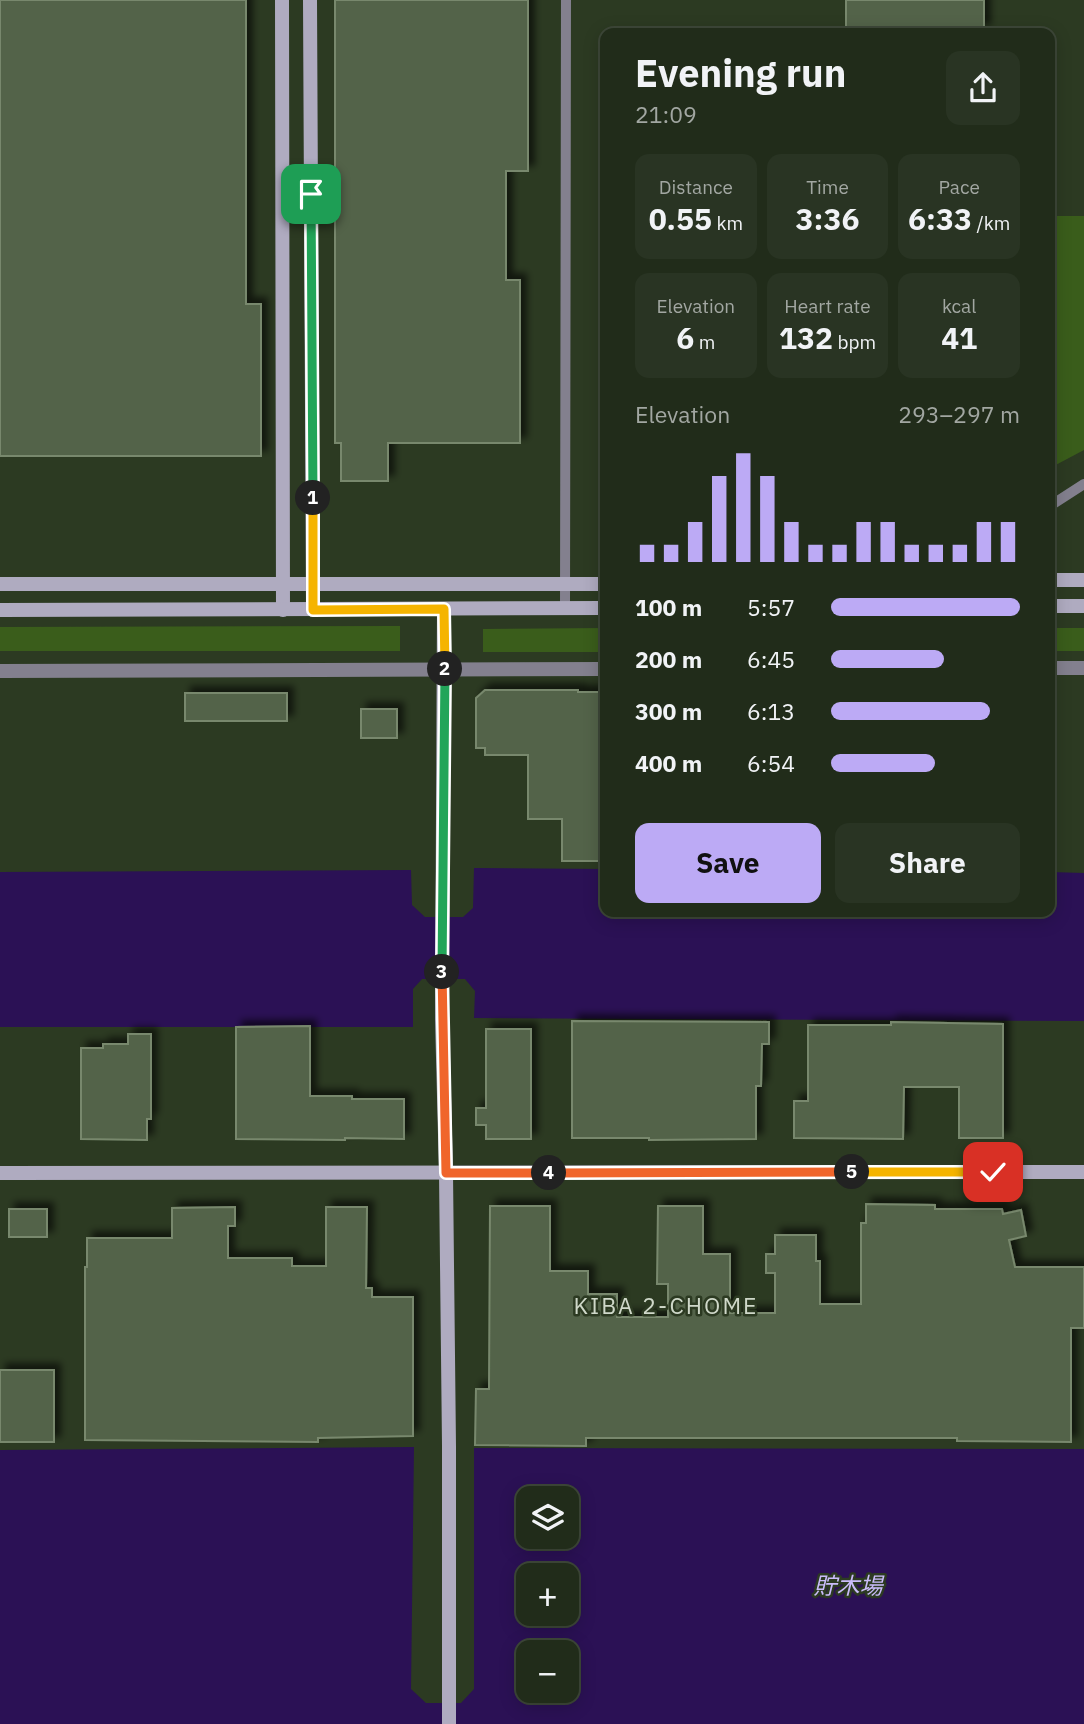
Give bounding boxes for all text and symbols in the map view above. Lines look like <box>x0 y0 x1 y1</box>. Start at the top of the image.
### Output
text: Evening run <box>635 48 846 97</box>
button: share <box>946 51 1020 125</box>
text: 21:09 <box>635 99 697 129</box>
pin <box>281 164 341 224</box>
icon: arrive <box>292 175 330 213</box>
text: Distance <box>659 175 733 199</box>
text: Time <box>806 175 849 199</box>
text: Pace <box>938 175 980 199</box>
text: 0.55 <box>649 199 712 238</box>
text: 3:36 <box>796 199 859 238</box>
text: 6:33 <box>908 199 972 238</box>
text: km <box>712 211 743 235</box>
text: /km <box>972 211 1010 235</box>
text: Elevation <box>656 294 735 318</box>
text: Heart rate <box>784 294 871 318</box>
text: kcal <box>942 294 976 318</box>
text: 6 <box>676 318 694 357</box>
text: 132 <box>779 318 833 357</box>
text: 41 <box>941 318 977 357</box>
text: m <box>694 330 715 354</box>
text: bpm <box>833 330 876 354</box>
text: Elevation <box>635 399 730 429</box>
text: 293–297 m <box>898 399 1020 429</box>
pin: 1 <box>296 480 330 516</box>
text: 1 <box>307 485 318 509</box>
text: 100 m <box>635 592 702 622</box>
text: 5:57 <box>747 592 795 622</box>
text: 200 m <box>635 644 702 674</box>
text: 6:45 <box>747 644 795 674</box>
pin: 2 <box>428 652 462 686</box>
text: 2 <box>439 656 450 680</box>
text: 300 m <box>635 696 702 726</box>
text: 6:13 <box>747 696 795 726</box>
text: 400 m <box>635 748 702 778</box>
text: 6:54 <box>747 748 795 778</box>
button: Save <box>635 823 821 903</box>
button: Share <box>835 823 1020 903</box>
pin: 3 <box>424 954 460 990</box>
text: 3 <box>436 959 447 983</box>
pin <box>963 1142 1023 1202</box>
icon: check <box>974 1153 1012 1191</box>
pin: 5 <box>834 1154 870 1190</box>
pin: 4 <box>532 1156 566 1190</box>
text: 5 <box>846 1159 857 1183</box>
text: 4 <box>543 1160 554 1184</box>
district label: KIBA 2-CHOME <box>574 1290 758 1320</box>
map controls <box>516 1486 579 1703</box>
button: layers <box>516 1486 579 1549</box>
button: + <box>516 1563 579 1626</box>
water label: 貯木場 <box>814 1570 886 1600</box>
button: − <box>516 1640 579 1703</box>

